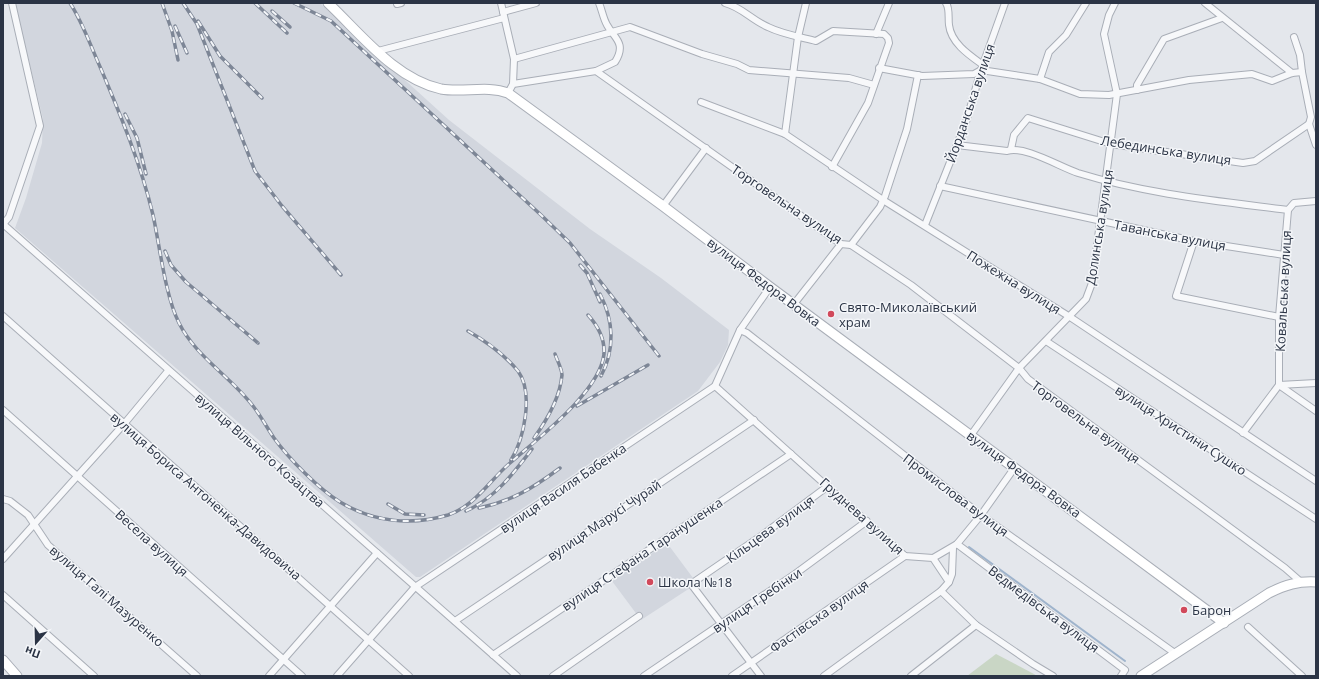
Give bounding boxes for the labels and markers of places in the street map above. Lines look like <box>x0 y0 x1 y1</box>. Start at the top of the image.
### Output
place label: Свято-Миколаївський храм <box>839 298 977 331</box>
marker: Свято-Миколаївський храм <box>826 309 836 319</box>
place label: Школа №18 <box>658 573 732 591</box>
marker: Школа №18 <box>645 577 655 587</box>
place label: Барон <box>1192 601 1231 619</box>
marker: Барон <box>1179 605 1189 615</box>

